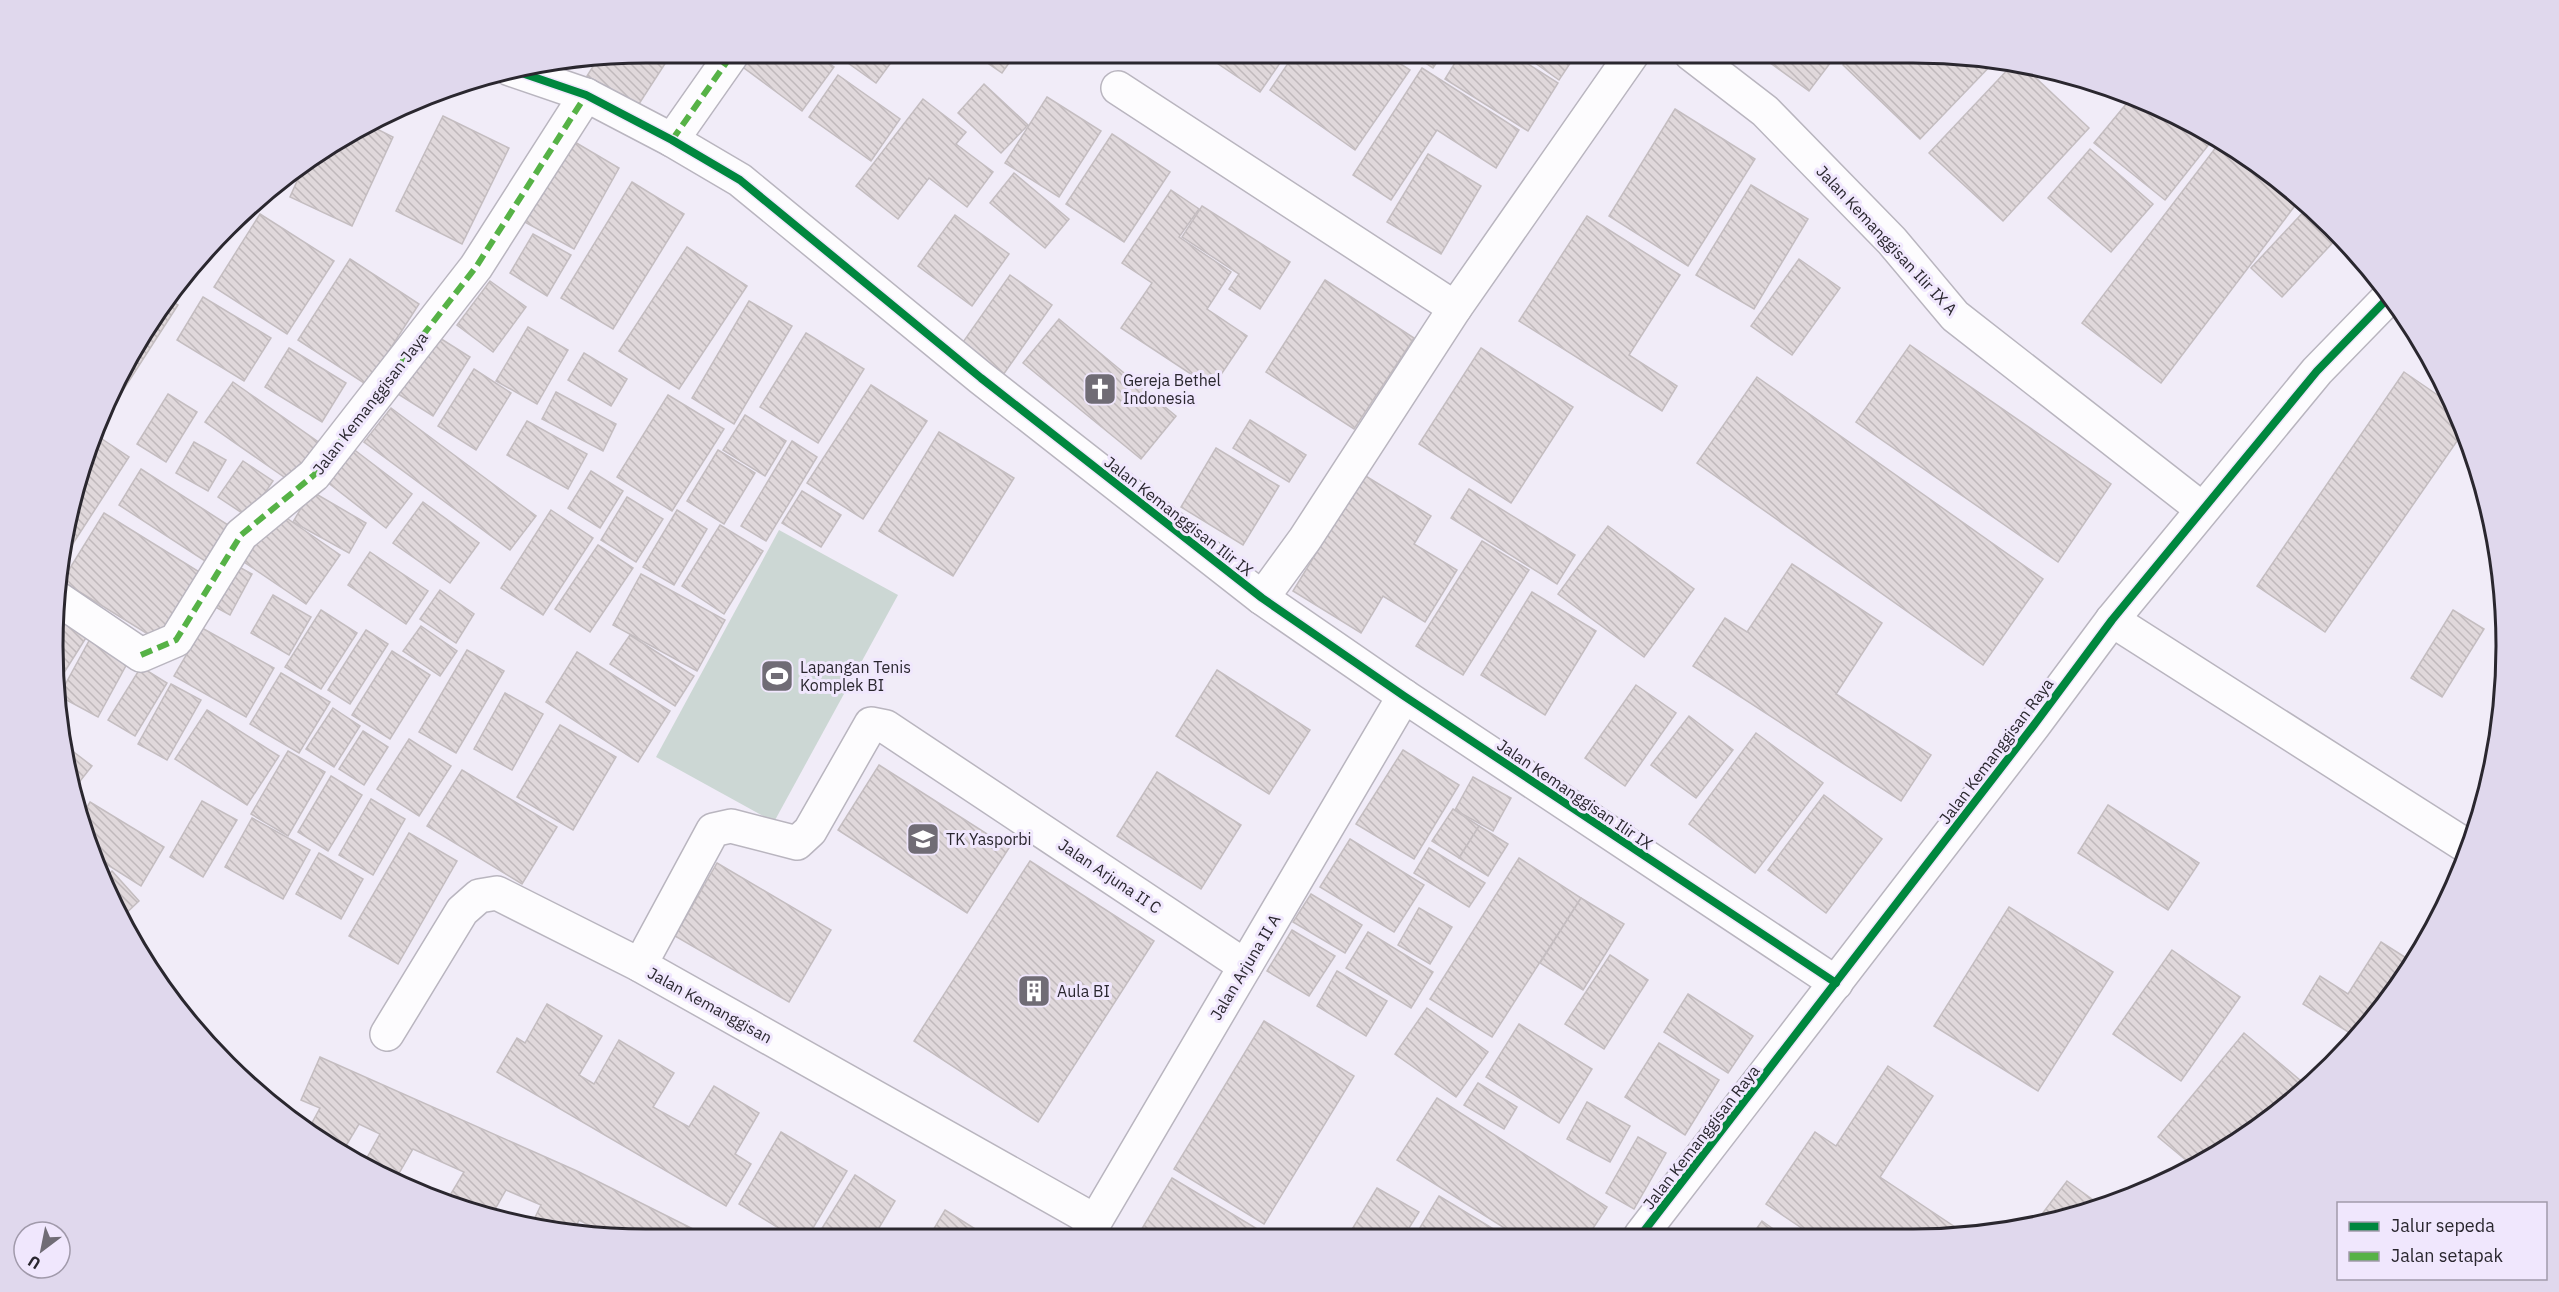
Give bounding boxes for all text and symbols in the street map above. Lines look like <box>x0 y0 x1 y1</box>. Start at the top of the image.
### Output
street label: Jalan Kemanggisan Ilir IX A <box>1812 161 1962 319</box>
street label: Jalan Kemanggisan Jaya <box>308 327 432 478</box>
place label: Gereja Bethel Indonesia <box>1123 370 1221 408</box>
church icon: Gereja Bethel Indonesia <box>1082 371 1118 407</box>
street label: Jalan Kemanggisan Ilir IX <box>1101 452 1258 580</box>
place label: Lapangan Tenis Komplek BI <box>800 657 911 695</box>
sports icon: Lapangan Tenis Komplek BI <box>759 658 795 694</box>
street label: Jalan Kemanggisan Raya <box>1935 674 2058 828</box>
street label: Jalan Kemanggisan Ilir IX <box>1493 734 1657 854</box>
school or university icon: TK Yasporbi <box>905 821 941 857</box>
place label: TK Yasporbi <box>946 829 1032 849</box>
street label: Jalan Arjuna II C <box>1055 834 1165 918</box>
street label: Jalan Arjuna II A <box>1206 910 1284 1024</box>
street label: Jalan Kemanggisan <box>644 963 776 1047</box>
building icon: Aula BI <box>1016 973 1052 1009</box>
place label: Aula BI <box>1057 981 1110 1001</box>
street label: Jalan Kemanggisan Raya <box>1638 1061 1764 1213</box>
legend <box>2337 1202 2547 1280</box>
text: Jalur sepeda <box>2391 1214 2495 1237</box>
north arrow <box>12 1220 72 1280</box>
text: Jalan setapak <box>2391 1244 2503 1267</box>
text: U <box>24 1251 44 1274</box>

